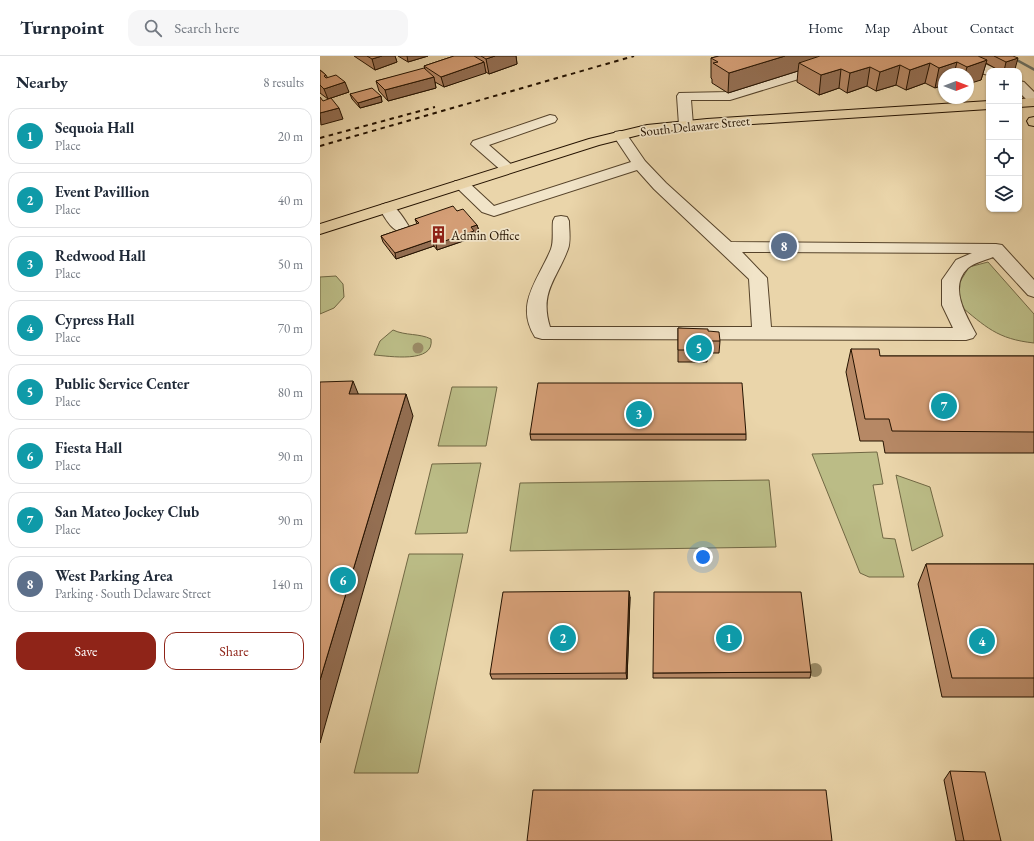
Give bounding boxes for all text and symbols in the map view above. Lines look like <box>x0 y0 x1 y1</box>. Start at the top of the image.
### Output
search box <box>128 10 408 46</box>
text: Turnpoint <box>20 15 104 40</box>
icon: search <box>142 17 164 39</box>
text: Search here <box>174 18 239 37</box>
text: Home <box>808 19 843 37</box>
text: Map <box>865 19 890 37</box>
text: About <box>912 19 948 37</box>
text: Contact <box>970 19 1014 37</box>
north arrow <box>938 68 974 104</box>
map controls <box>986 68 1022 212</box>
button: + <box>986 68 1022 104</box>
text: Nearby <box>16 71 68 93</box>
text: 8 results <box>263 74 304 91</box>
button: − <box>986 104 1022 140</box>
street label: South Delaware Street <box>639 112 751 140</box>
text: Sequoia Hall <box>55 118 134 137</box>
text: 1 <box>27 128 33 145</box>
text: 20 m <box>278 128 303 145</box>
text: Place <box>55 137 81 154</box>
button: locate <box>986 140 1022 176</box>
button: layers <box>986 176 1022 212</box>
text: Event Pavillion <box>55 182 149 201</box>
text: 2 <box>27 192 33 209</box>
text: 40 m <box>278 192 303 209</box>
text: Place <box>55 201 81 218</box>
building icon: Admin Office <box>428 225 448 245</box>
place label: Admin Office <box>450 227 519 244</box>
pin: 8 <box>771 231 797 261</box>
text: Redwood Hall <box>55 246 146 265</box>
text: 3 <box>27 256 33 273</box>
text: 50 m <box>278 256 303 273</box>
text: Place <box>55 265 81 282</box>
text: Cypress Hall <box>55 310 134 329</box>
text: 4 <box>27 320 33 337</box>
text: 70 m <box>278 320 303 337</box>
text: Place <box>55 329 81 346</box>
pin: 5 <box>686 333 712 363</box>
text: Public Service Center <box>55 374 190 393</box>
text: 5 <box>27 384 33 401</box>
text: 80 m <box>278 384 303 401</box>
pin: 7 <box>931 391 957 421</box>
text: Place <box>55 393 81 410</box>
pin: 3 <box>626 399 652 429</box>
text: Fiesta Hall <box>55 438 122 457</box>
text: 6 <box>27 448 33 465</box>
text: 90 m <box>278 448 303 465</box>
text: Place <box>55 457 81 474</box>
text: San Mateo Jockey Club <box>55 502 199 521</box>
text: 7 <box>27 512 33 529</box>
text: 90 m <box>278 512 303 529</box>
text: Place <box>55 521 81 538</box>
your location <box>693 547 713 567</box>
pin: 6 <box>330 565 356 595</box>
text: West Parking Area <box>55 566 173 585</box>
text: 8 <box>27 576 33 593</box>
text: 140 m <box>272 576 303 593</box>
text: Parking · South Delaware Street <box>55 585 211 602</box>
pin: 2 <box>550 623 576 653</box>
pin: 1 <box>716 623 742 653</box>
pin: 4 <box>969 626 995 656</box>
button: Save <box>16 632 156 670</box>
button: Share <box>164 632 304 670</box>

